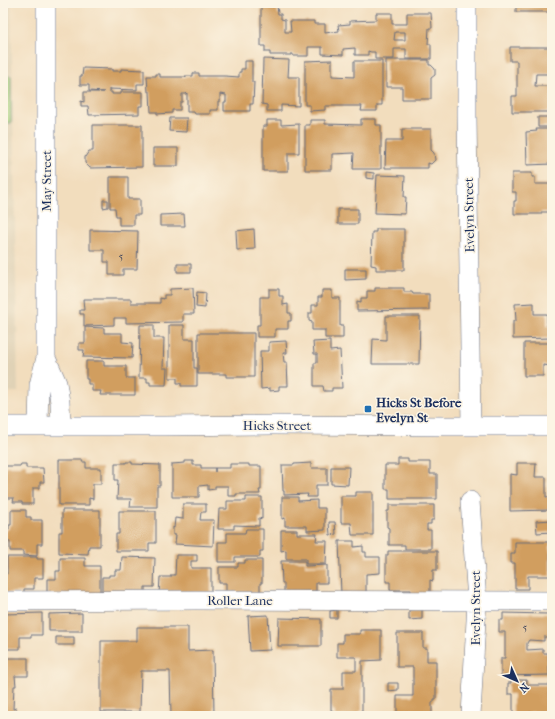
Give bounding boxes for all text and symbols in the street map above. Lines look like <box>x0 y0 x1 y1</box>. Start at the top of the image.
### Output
street label: May Street <box>39 150 54 212</box>
street label: Evelyn Street <box>461 177 477 253</box>
house number: 5 <box>119 250 124 263</box>
place label: Hicks St Before Evelyn St <box>376 395 462 426</box>
marker: Hicks St Before Evelyn St <box>363 404 373 414</box>
street label: Hicks Street <box>243 418 311 433</box>
street label: Evelyn Street <box>468 570 483 646</box>
street label: Roller Lane <box>207 593 273 608</box>
house number: 5 <box>523 621 528 634</box>
north arrow <box>497 661 537 701</box>
text: N <box>516 680 531 696</box>

